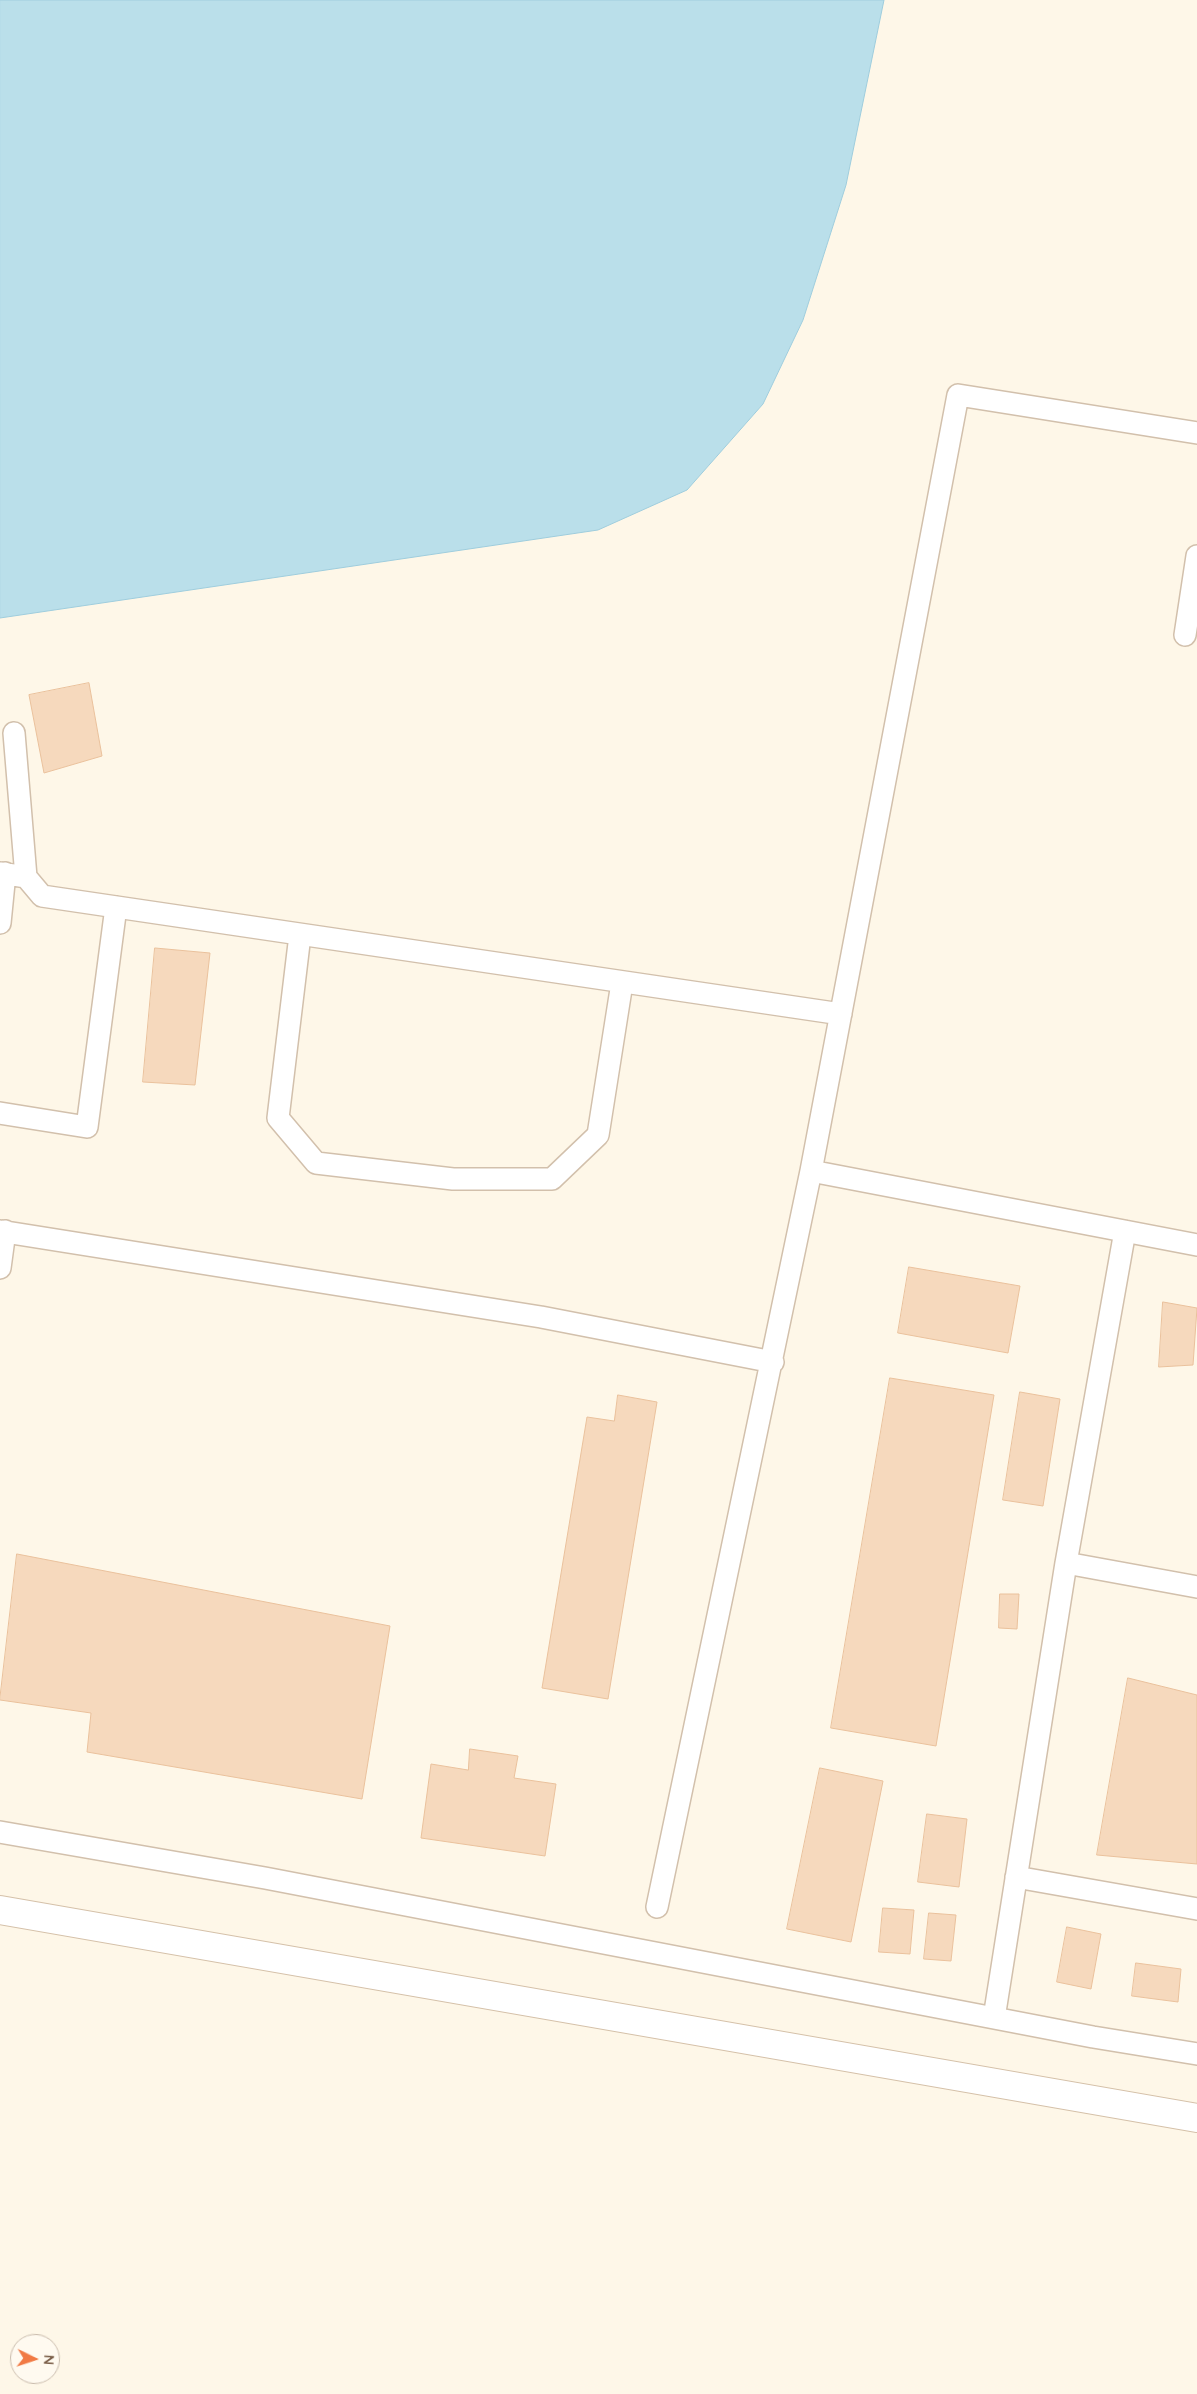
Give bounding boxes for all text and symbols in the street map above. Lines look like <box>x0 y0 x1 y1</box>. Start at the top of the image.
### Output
north arrow <box>10 2334 60 2384</box>
text: N <box>40 2354 58 2366</box>

